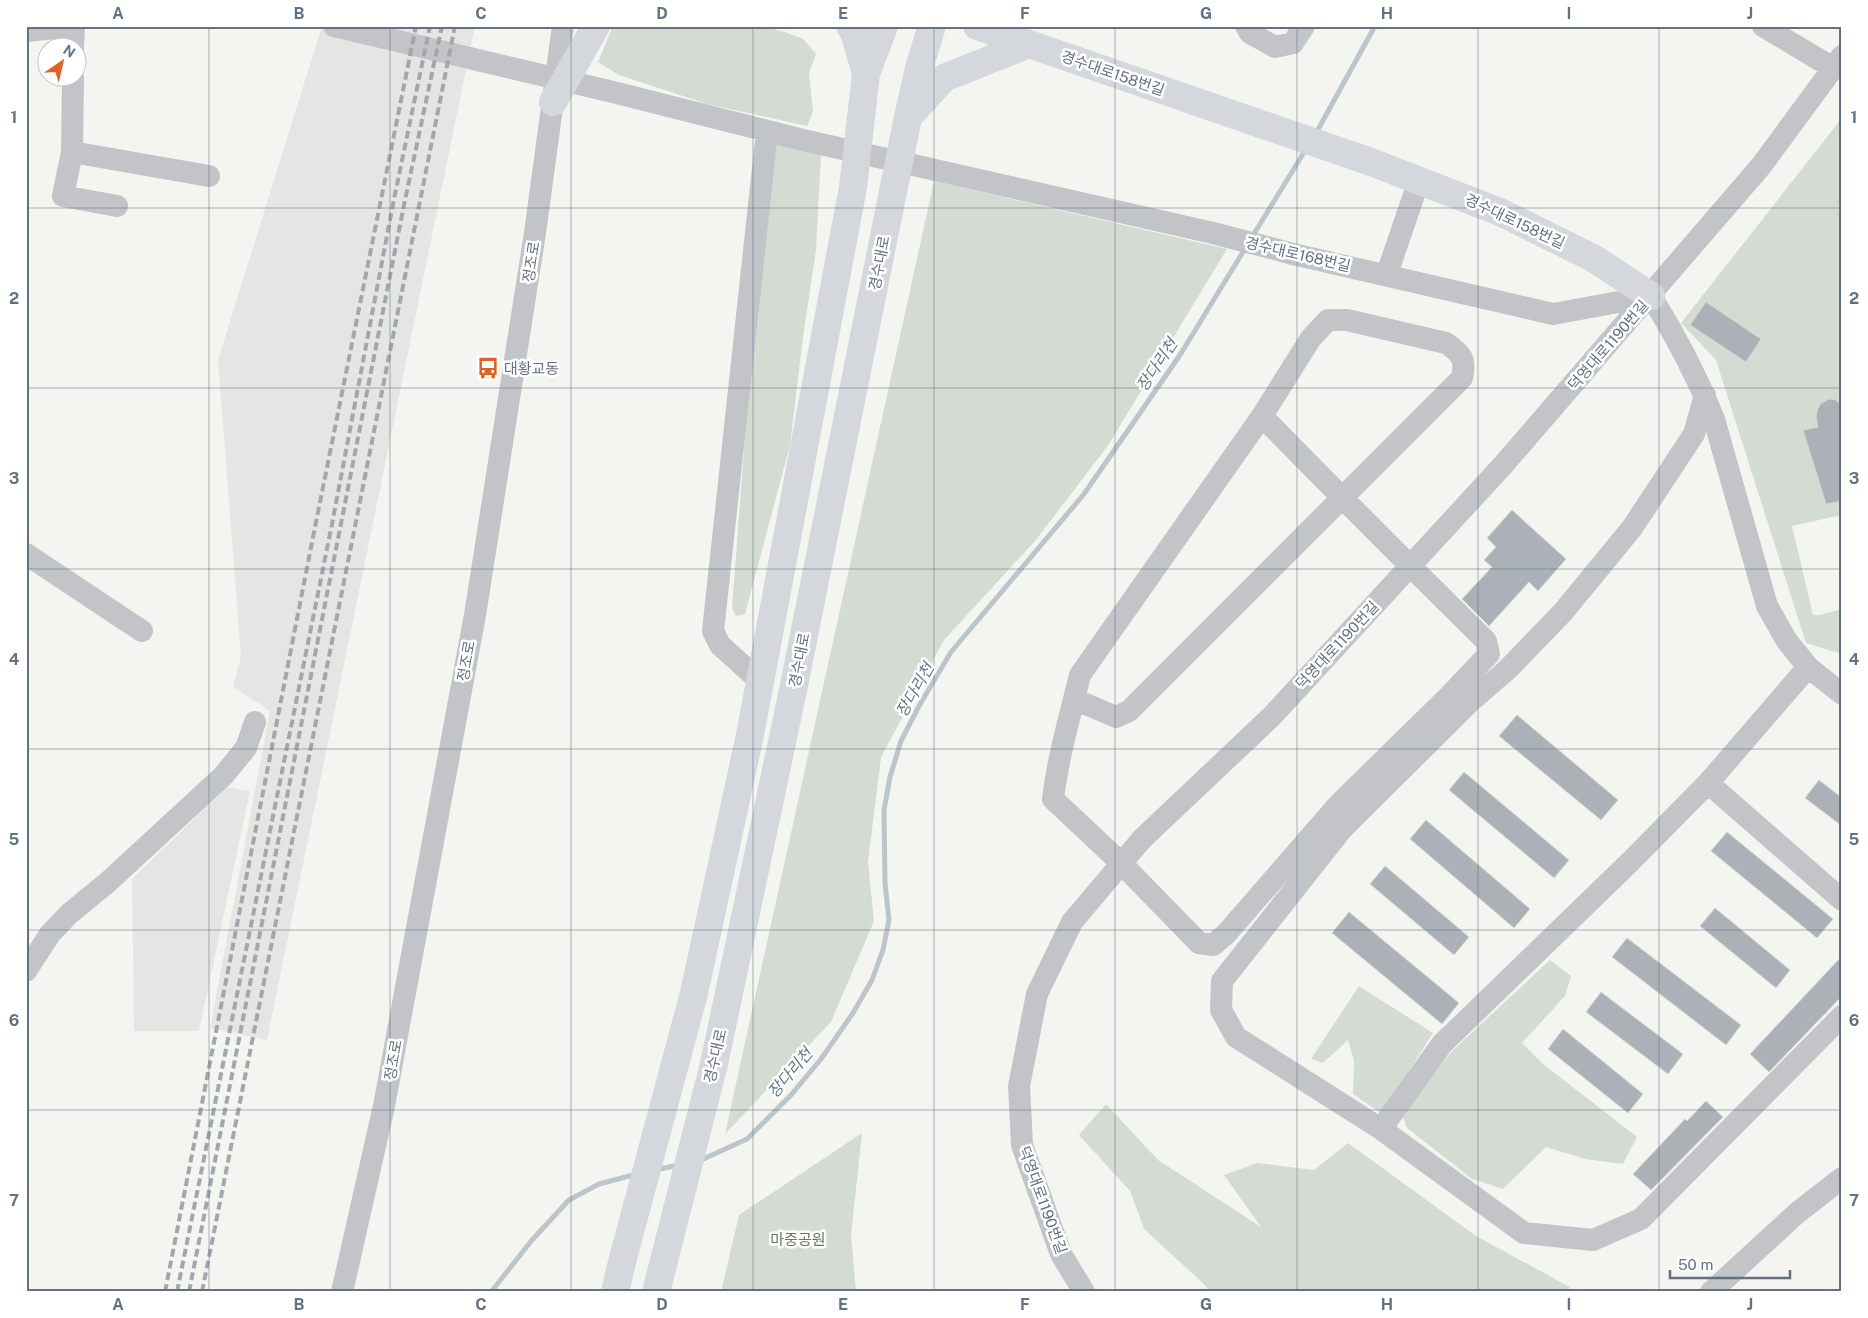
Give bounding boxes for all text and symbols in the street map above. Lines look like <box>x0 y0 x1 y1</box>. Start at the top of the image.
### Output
text: A <box>112 4 124 23</box>
text: B <box>294 4 305 23</box>
text: C <box>475 4 487 23</box>
text: D <box>656 4 668 23</box>
text: E <box>838 4 848 23</box>
text: F <box>1020 4 1030 23</box>
text: G <box>1200 4 1212 23</box>
text: H <box>1381 4 1393 23</box>
text: I <box>1567 4 1571 23</box>
text: J <box>1747 4 1753 23</box>
north arrow <box>38 38 88 88</box>
text: N <box>60 42 78 61</box>
street label: 경수대로158번길 <box>1059 47 1167 99</box>
text: 1 <box>11 108 17 127</box>
text: 1 <box>1851 108 1857 127</box>
street label: 경수대로158번길 <box>1462 190 1568 252</box>
street label: 경수대로 <box>865 234 893 292</box>
street label: 경수대로168번길 <box>1244 234 1352 274</box>
street label: 정조로 <box>519 240 543 284</box>
text: 2 <box>9 289 19 308</box>
text: 2 <box>1849 289 1859 308</box>
street label: 덕영대로1190번길 <box>1564 297 1652 393</box>
water label: 장다리천 <box>1133 333 1183 395</box>
bus stop icon: 대황교동 <box>475 355 501 381</box>
place label: 대황교동 <box>504 360 559 377</box>
text: 3 <box>9 469 19 488</box>
text: 3 <box>1849 469 1859 488</box>
street label: 덕영대로1190번길 <box>1292 598 1382 692</box>
street label: 경수대로 <box>785 631 813 689</box>
street label: 정조로 <box>454 639 478 683</box>
text: 4 <box>9 650 20 669</box>
text: 4 <box>1849 650 1860 669</box>
water label: 장다리천 <box>892 658 939 720</box>
text: 5 <box>9 830 20 849</box>
text: 5 <box>1849 830 1860 849</box>
text: 6 <box>9 1011 19 1030</box>
text: 6 <box>1849 1011 1859 1030</box>
street label: 경수대로 <box>701 1027 729 1085</box>
street label: 정조로 <box>381 1038 405 1082</box>
water label: 장다리천 <box>764 1043 818 1102</box>
street label: 덕영대로1190번길 <box>1016 1144 1070 1256</box>
text: 7 <box>9 1191 19 1210</box>
text: 7 <box>1849 1191 1859 1210</box>
park label: 마중공원 <box>770 1231 826 1248</box>
scale bar <box>1670 1248 1790 1280</box>
text: 50 m <box>1678 1256 1713 1273</box>
text: A <box>112 1295 124 1314</box>
text: B <box>294 1295 305 1314</box>
text: C <box>475 1295 487 1314</box>
text: D <box>656 1295 668 1314</box>
text: E <box>838 1295 848 1314</box>
text: F <box>1020 1295 1030 1314</box>
text: G <box>1200 1295 1212 1314</box>
text: H <box>1381 1295 1393 1314</box>
text: I <box>1567 1295 1571 1314</box>
text: J <box>1747 1295 1753 1314</box>

